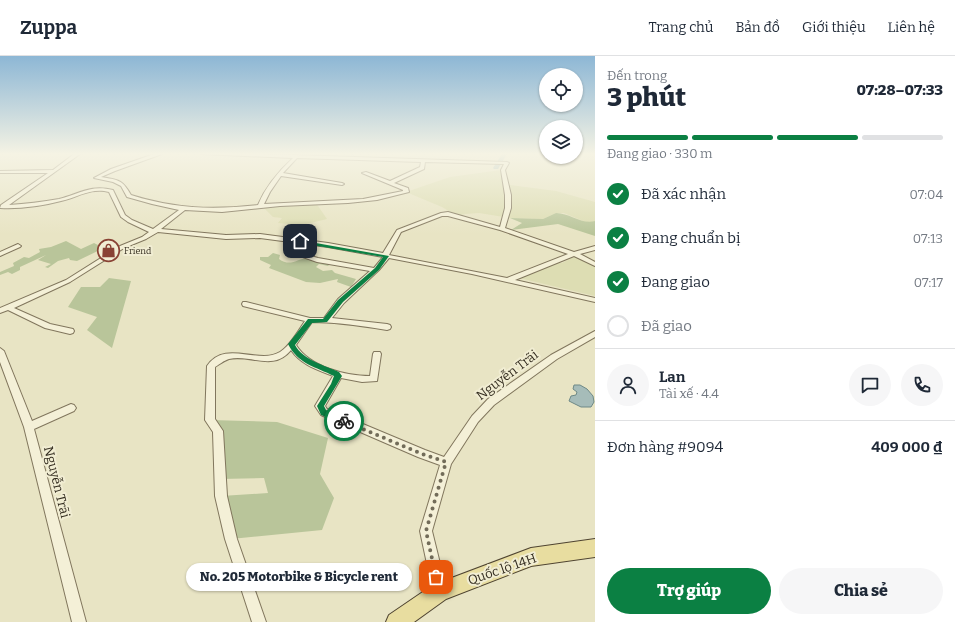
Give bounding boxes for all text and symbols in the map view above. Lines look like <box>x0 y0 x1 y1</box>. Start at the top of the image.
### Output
text: Zuppa <box>20 16 77 39</box>
text: Trang chủ <box>648 19 713 36</box>
text: Bản đồ <box>735 19 780 36</box>
text: Giới thiệu <box>802 19 866 36</box>
text: Liên hệ <box>888 19 935 36</box>
map controls <box>539 68 583 164</box>
button: locate <box>539 68 583 112</box>
text: Đến trong <box>607 68 667 83</box>
text: 07:28–07:33 <box>856 81 943 99</box>
text: 3 phút <box>607 82 686 113</box>
button: layers <box>539 120 583 164</box>
text: Đang giao · 330 m <box>607 146 713 161</box>
icon: check <box>607 183 629 205</box>
text: Đã xác nhận <box>641 185 726 203</box>
text: 07:04 <box>909 187 943 202</box>
pin <box>283 224 317 258</box>
icon: check <box>607 227 629 249</box>
text: Đang chuẩn bị <box>641 229 740 247</box>
icon: home <box>289 230 311 252</box>
text: 07:13 <box>913 231 943 246</box>
shop icon: Friend <box>96 238 122 264</box>
place label: Friend <box>124 246 152 256</box>
icon: check <box>607 271 629 293</box>
text: Đang giao <box>641 273 710 291</box>
text: 07:17 <box>914 275 943 290</box>
text: Đã giao <box>641 317 692 335</box>
street label: Nguyễn Trãi <box>473 347 541 403</box>
button: person <box>607 364 649 406</box>
button: chat <box>849 364 891 406</box>
button: phone <box>901 364 943 406</box>
text: Lan <box>659 368 685 386</box>
text: Tài xế · 4.4 <box>659 386 719 401</box>
courier <box>324 401 364 441</box>
icon: bike <box>333 410 355 432</box>
text: Đơn hàng #9094 <box>607 438 723 456</box>
text: 409 000 ₫ <box>871 438 943 456</box>
street label: Nguyễn Trãi <box>41 445 73 520</box>
street label: Quốc lộ 14H <box>466 550 538 588</box>
pin <box>419 560 453 594</box>
callout: No. 205 Motorbike & Bicycle rent <box>186 563 412 591</box>
icon: bag <box>425 566 447 588</box>
button: Trợ giúp <box>607 568 771 614</box>
button: Chia sẻ <box>779 568 943 614</box>
text: No. 205 Motorbike & Bicycle rent <box>200 569 398 584</box>

